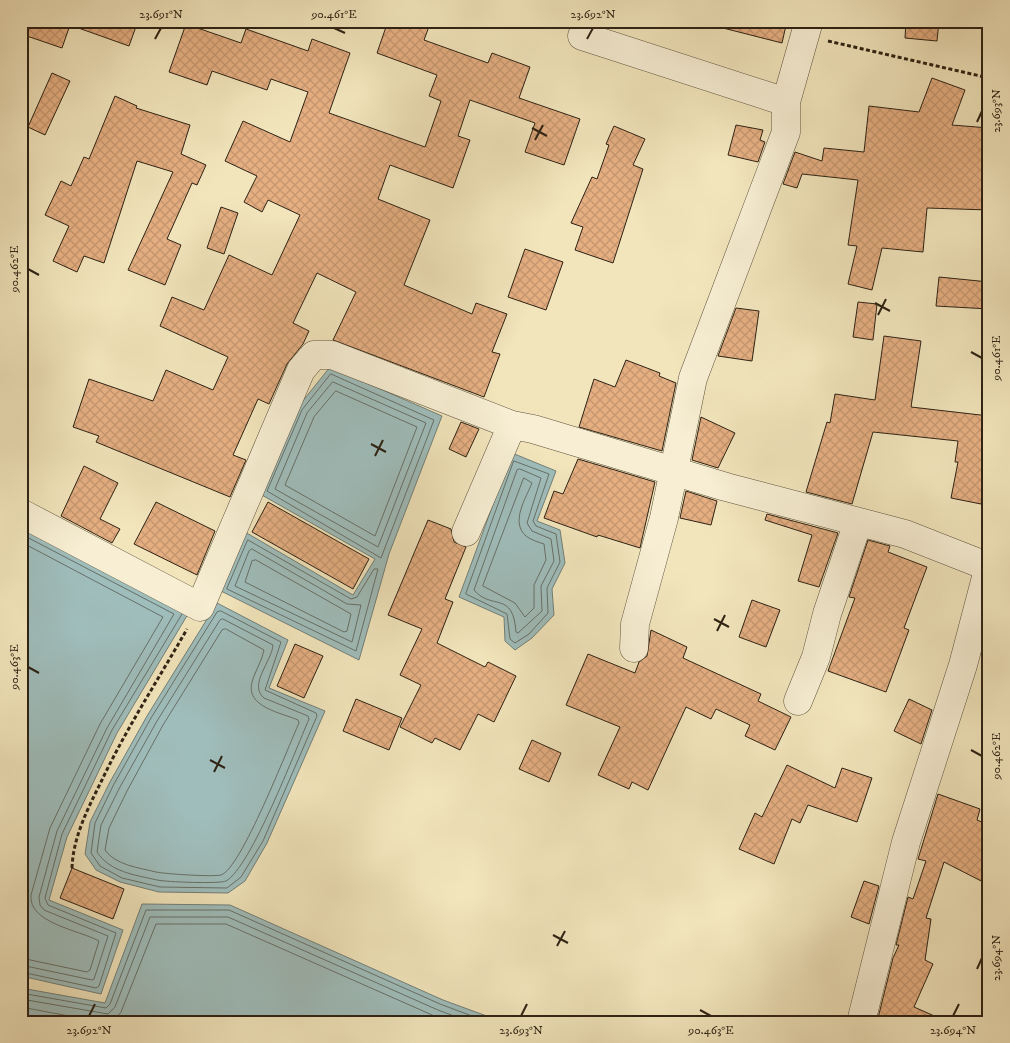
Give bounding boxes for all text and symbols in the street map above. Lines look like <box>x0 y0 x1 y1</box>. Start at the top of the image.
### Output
text: 23.691°N <box>139 7 183 22</box>
text: 90.461°E <box>310 7 357 22</box>
text: 23.692°N <box>570 7 616 22</box>
text: 23.693°N <box>989 89 1004 133</box>
text: 90.462°E <box>7 245 22 293</box>
text: 90.461°E <box>989 335 1004 382</box>
text: 90.463°E <box>7 644 22 691</box>
text: 90.462°E <box>989 732 1004 780</box>
text: 23.694°N <box>989 935 1004 981</box>
text: 23.692°N <box>66 1023 112 1038</box>
text: 23.693°N <box>499 1023 543 1038</box>
text: 90.463°E <box>687 1023 734 1038</box>
text: 23.694°N <box>930 1023 976 1038</box>

